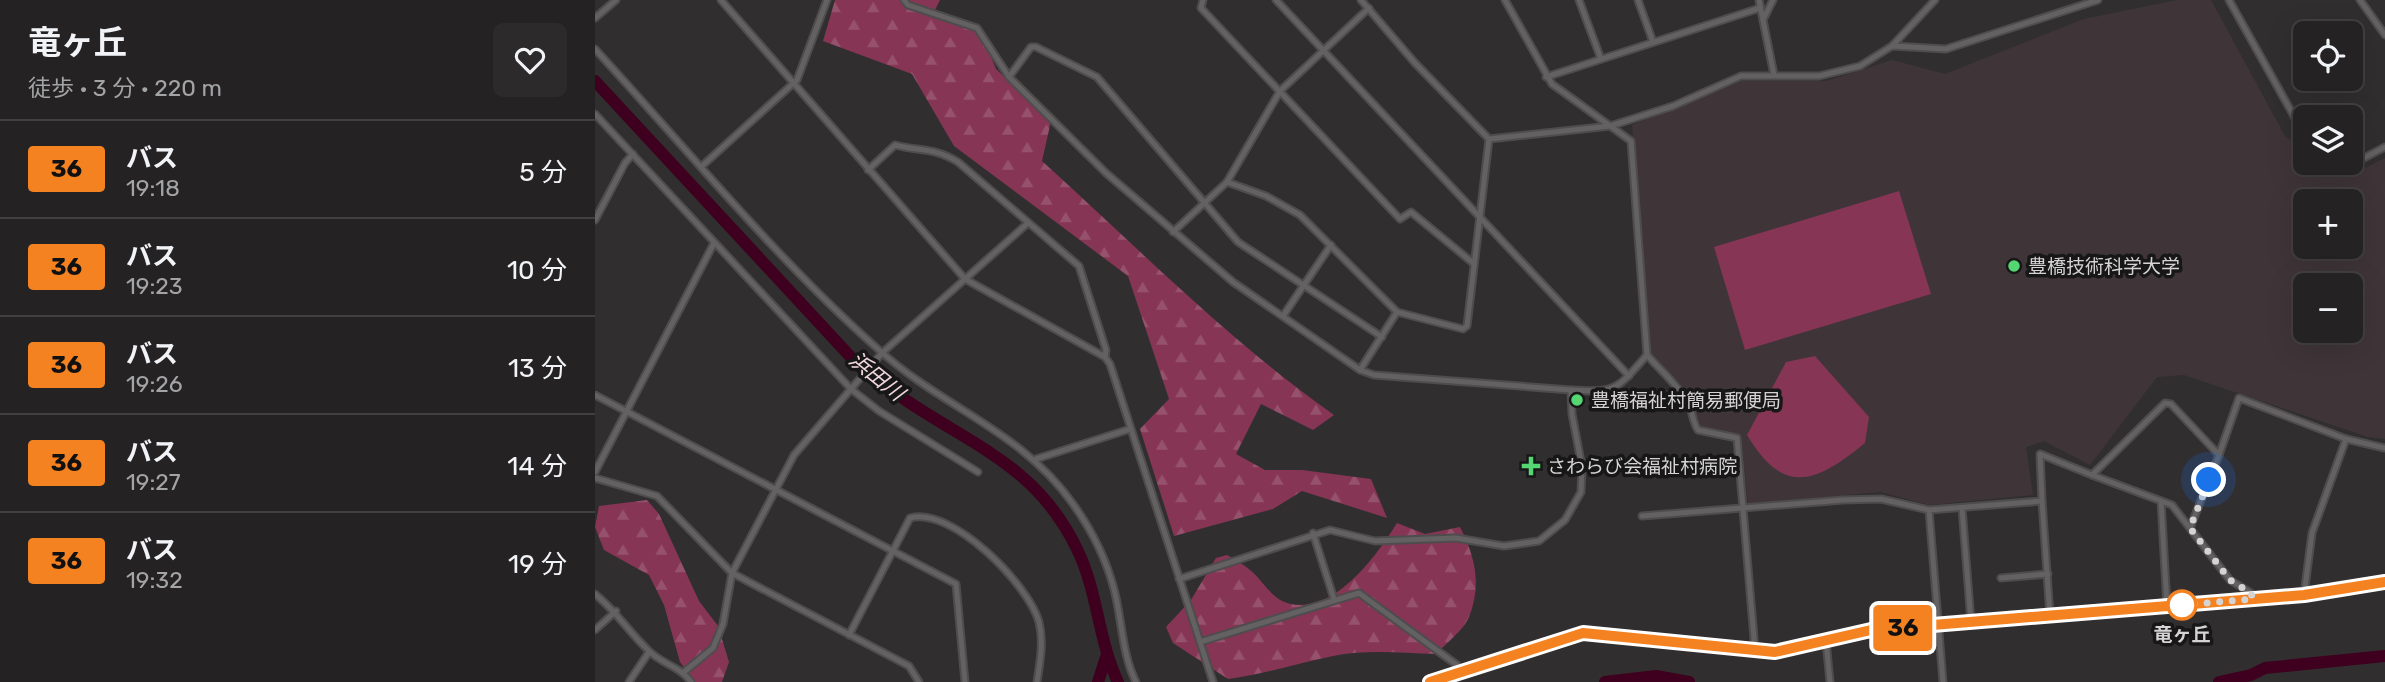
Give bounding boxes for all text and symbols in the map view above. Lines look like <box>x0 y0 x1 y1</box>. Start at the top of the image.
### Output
map controls <box>2293 21 2363 343</box>
button: locate <box>2293 21 2363 91</box>
text: 竜ヶ丘 <box>28 23 127 62</box>
button: heart <box>493 23 567 97</box>
text: 徒歩 · 3 分 · 220 m <box>28 74 222 102</box>
button: layers <box>2293 105 2363 175</box>
text: バス <box>126 143 178 174</box>
text: 36 <box>51 155 82 183</box>
text: 5 分 <box>519 157 567 188</box>
text: 19:18 <box>126 174 180 202</box>
button: + <box>2293 189 2363 259</box>
text: バス <box>126 241 178 272</box>
text: 36 <box>51 253 82 281</box>
text: 10 分 <box>507 255 567 286</box>
place label: 豊橋技術科学大学 <box>2028 255 2180 278</box>
marker: 豊橋技術科学大学 <box>2006 258 2022 274</box>
text: 19:23 <box>126 272 183 300</box>
button: − <box>2293 273 2363 343</box>
text: バス <box>126 339 178 370</box>
water label: 浜田川 <box>845 346 911 407</box>
text: 36 <box>51 351 82 379</box>
text: 13 分 <box>508 353 567 384</box>
text: 19:26 <box>126 370 183 398</box>
place label: 豊橋福祉村簡易郵便局 <box>1591 389 1781 412</box>
marker: 豊橋福祉村簡易郵便局 <box>1569 392 1585 408</box>
text: バス <box>126 437 178 468</box>
text: 36 <box>51 449 82 477</box>
text: 14 分 <box>507 451 567 482</box>
place label: さわらび会福祉村病院 <box>1547 455 1737 478</box>
marker: さわらび会福祉村病院 <box>1521 456 1541 476</box>
your location <box>2191 462 2226 497</box>
text: 19:27 <box>126 468 181 496</box>
text: バス <box>126 535 178 566</box>
text: 36 <box>51 547 82 575</box>
text: 19 分 <box>508 549 567 580</box>
text: 19:32 <box>126 566 183 594</box>
marker: 竜ヶ丘 <box>2167 590 2197 620</box>
line badge: 36 <box>1871 605 1935 651</box>
text: 36 <box>1887 614 1919 642</box>
place label: 竜ヶ丘 <box>2153 623 2211 646</box>

